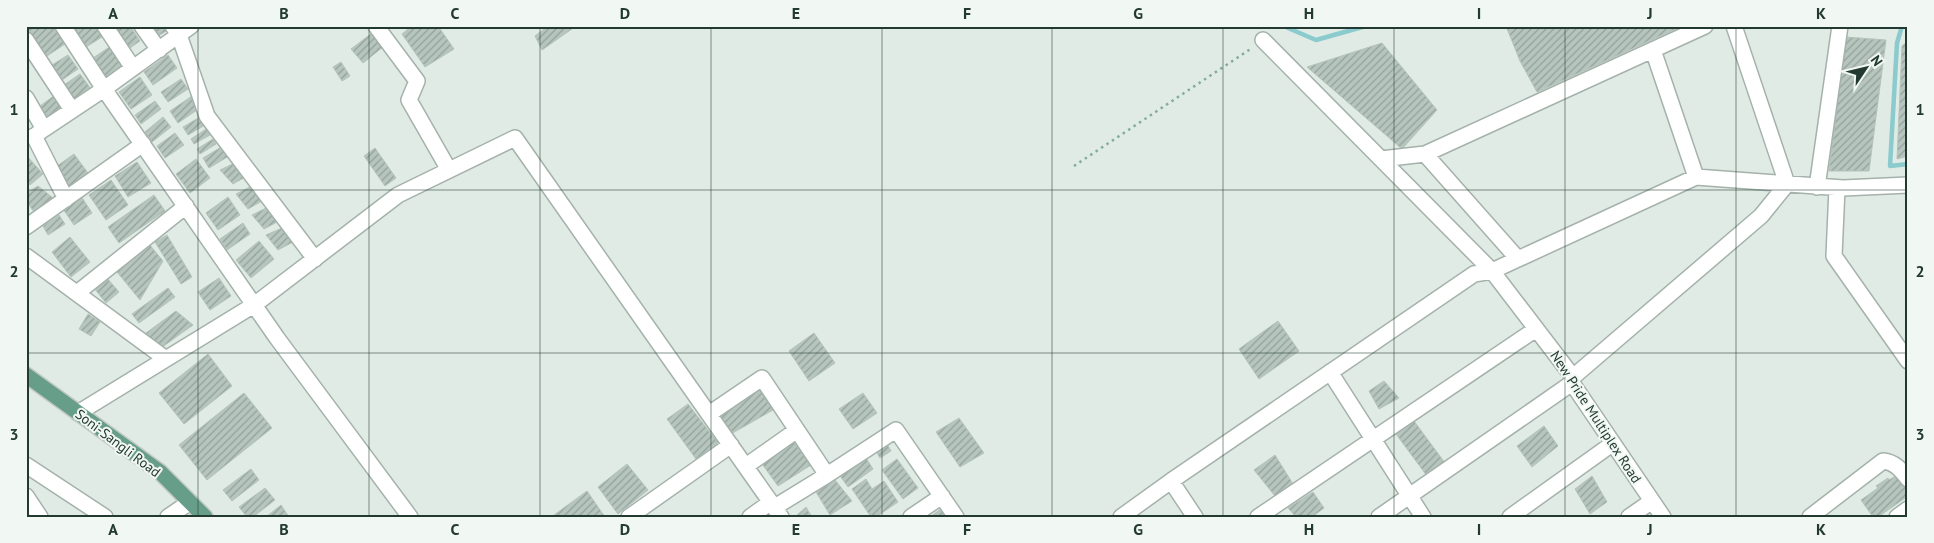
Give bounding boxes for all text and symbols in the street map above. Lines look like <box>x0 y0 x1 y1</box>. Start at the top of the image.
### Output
text: A <box>108 3 118 23</box>
text: B <box>279 3 289 23</box>
text: C <box>451 3 460 23</box>
text: D <box>620 3 630 23</box>
text: E <box>792 3 800 23</box>
text: F <box>963 3 971 23</box>
text: G <box>1133 3 1143 23</box>
text: H <box>1304 3 1314 23</box>
text: I <box>1477 3 1481 23</box>
text: J <box>1646 3 1653 23</box>
text: K <box>1816 3 1826 23</box>
north arrow <box>1842 42 1892 92</box>
text: N <box>1867 52 1887 69</box>
text: 1 <box>9 99 19 119</box>
text: 1 <box>1915 99 1925 119</box>
text: 2 <box>9 261 19 281</box>
text: 2 <box>1915 261 1925 281</box>
street label: New Pride Multiplex Road <box>1546 347 1646 487</box>
street label: Soni-Sangli Road <box>72 405 164 481</box>
text: 3 <box>9 424 19 444</box>
text: 3 <box>1915 424 1925 444</box>
text: A <box>108 519 118 539</box>
text: B <box>279 519 289 539</box>
text: C <box>451 519 460 539</box>
text: D <box>620 519 630 539</box>
text: E <box>792 519 800 539</box>
text: F <box>963 519 971 539</box>
text: G <box>1133 519 1143 539</box>
text: H <box>1304 519 1314 539</box>
text: I <box>1477 519 1481 539</box>
text: J <box>1646 519 1653 539</box>
text: K <box>1816 519 1826 539</box>

